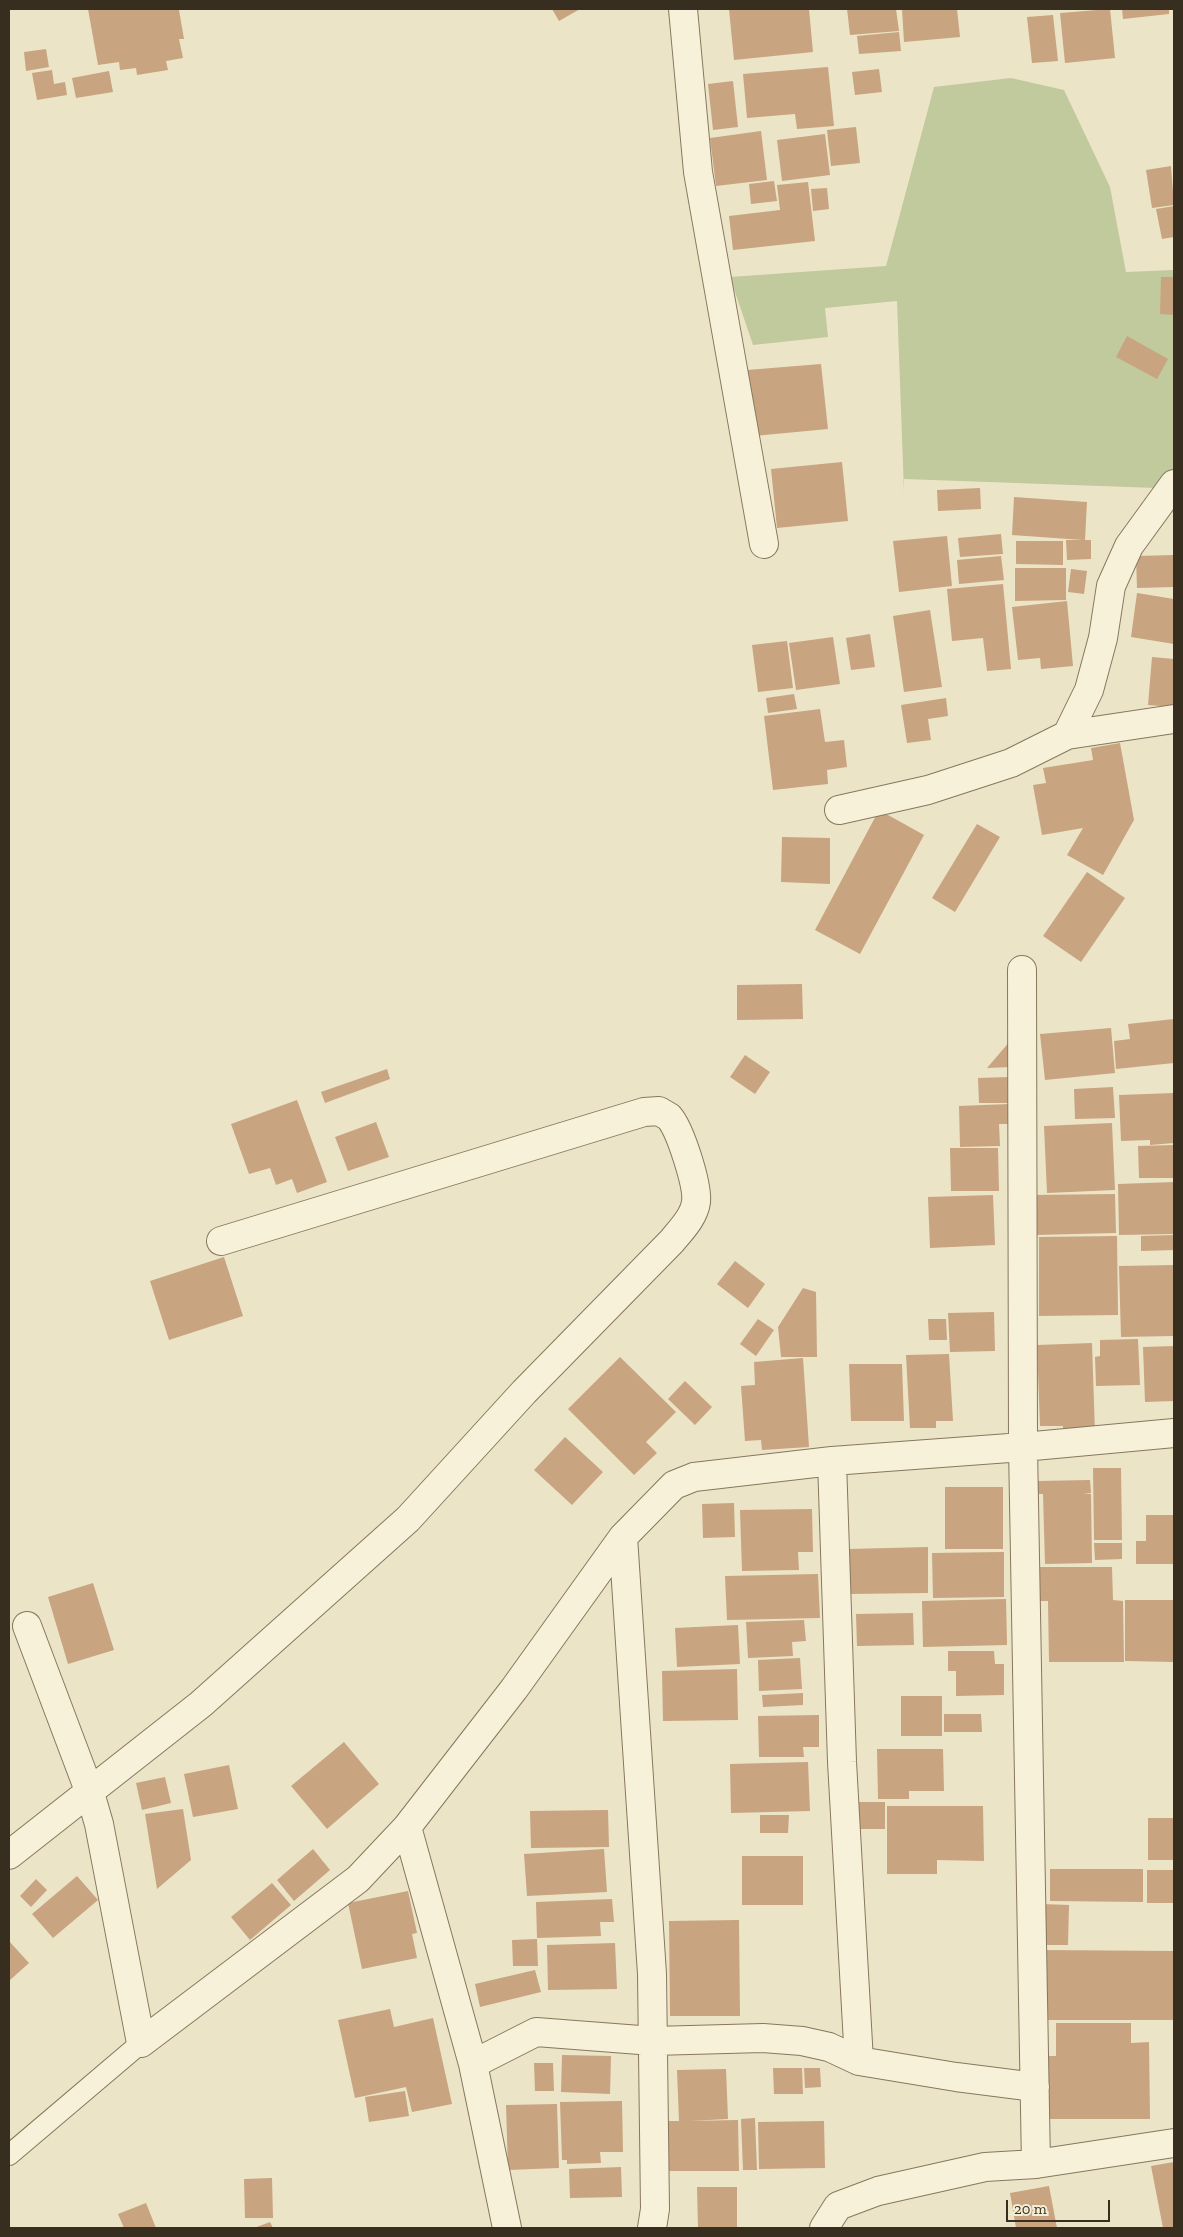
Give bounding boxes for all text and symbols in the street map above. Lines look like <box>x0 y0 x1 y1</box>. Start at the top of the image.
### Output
scale bar <box>1008 2190 1112 2222</box>
text: 20 m <box>1014 2200 1047 2218</box>

